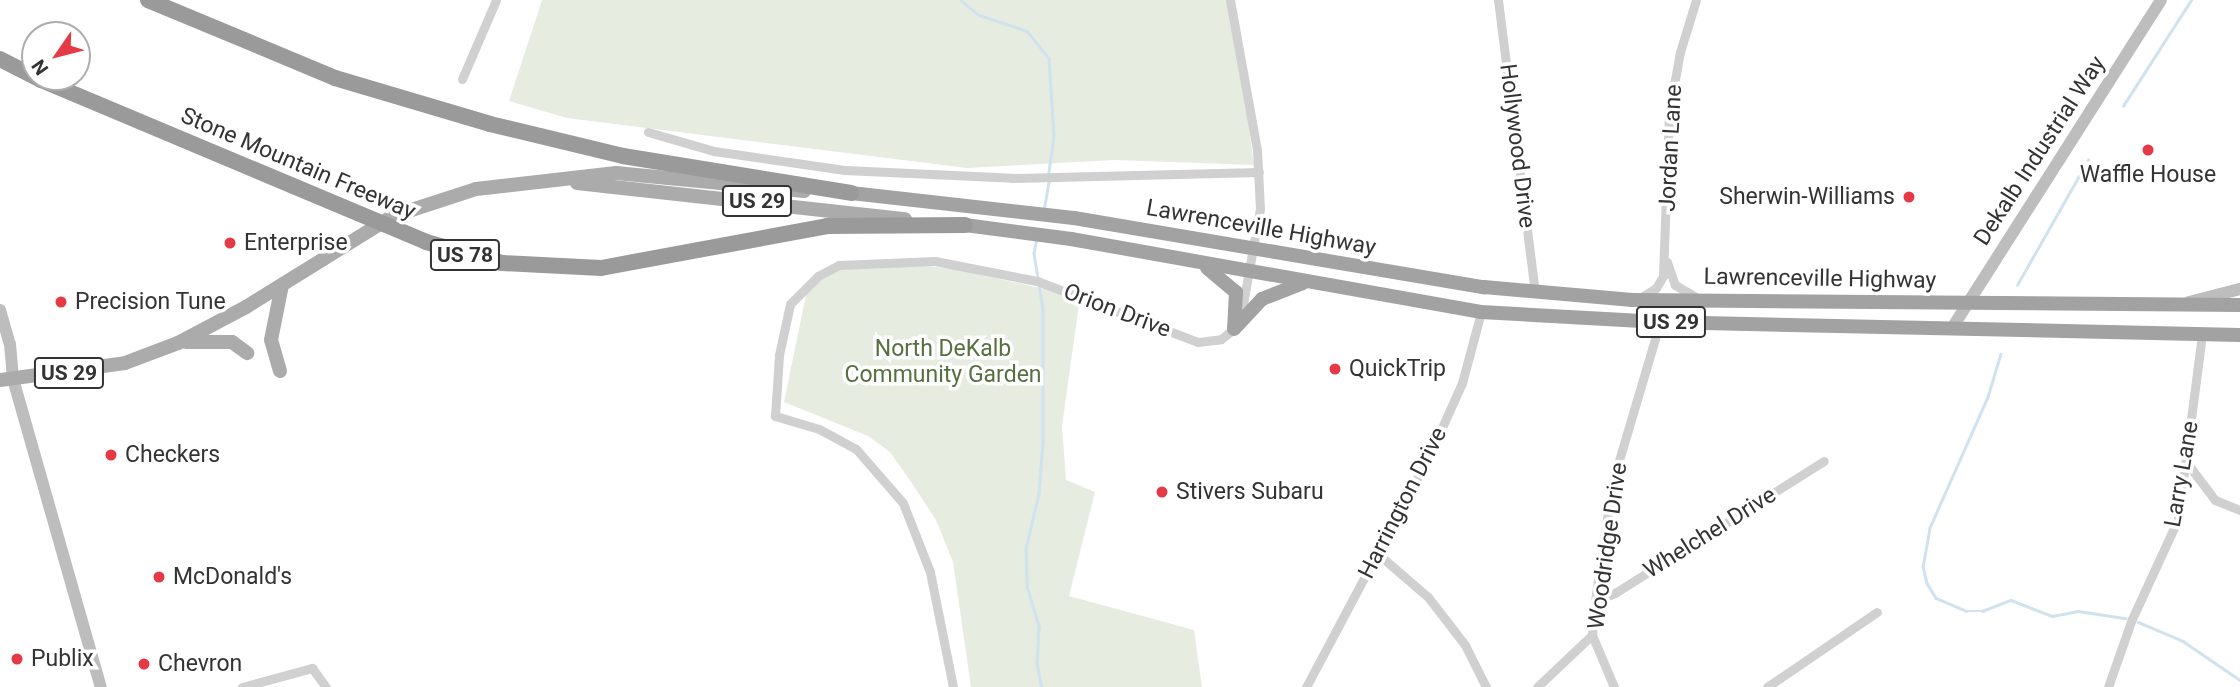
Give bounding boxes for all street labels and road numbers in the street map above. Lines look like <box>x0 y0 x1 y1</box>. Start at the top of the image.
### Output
street label: Dekalb Industrial Way <box>1968 51 2112 251</box>
street label: Hollywood Drive <box>1493 62 1541 230</box>
street label: Jordan Lane <box>1654 84 1688 212</box>
street label: Stone Mountain Freeway <box>177 102 419 226</box>
road number: US 29 <box>720 184 794 218</box>
street label: Lawrenceville Highway <box>1144 194 1378 262</box>
road number: US 78 <box>428 238 502 272</box>
street label: Lawrenceville Highway <box>1703 263 1937 295</box>
street label: Orion Drive <box>1060 278 1174 344</box>
road number: US 29 <box>1634 304 1708 340</box>
road number: US 29 <box>32 356 106 390</box>
street label: Larry Lane <box>2159 419 2205 529</box>
street label: Harrington Drive <box>1353 423 1453 583</box>
street label: Woodridge Drive <box>1583 461 1633 631</box>
street label: Whelchel Drive <box>1639 481 1781 585</box>

